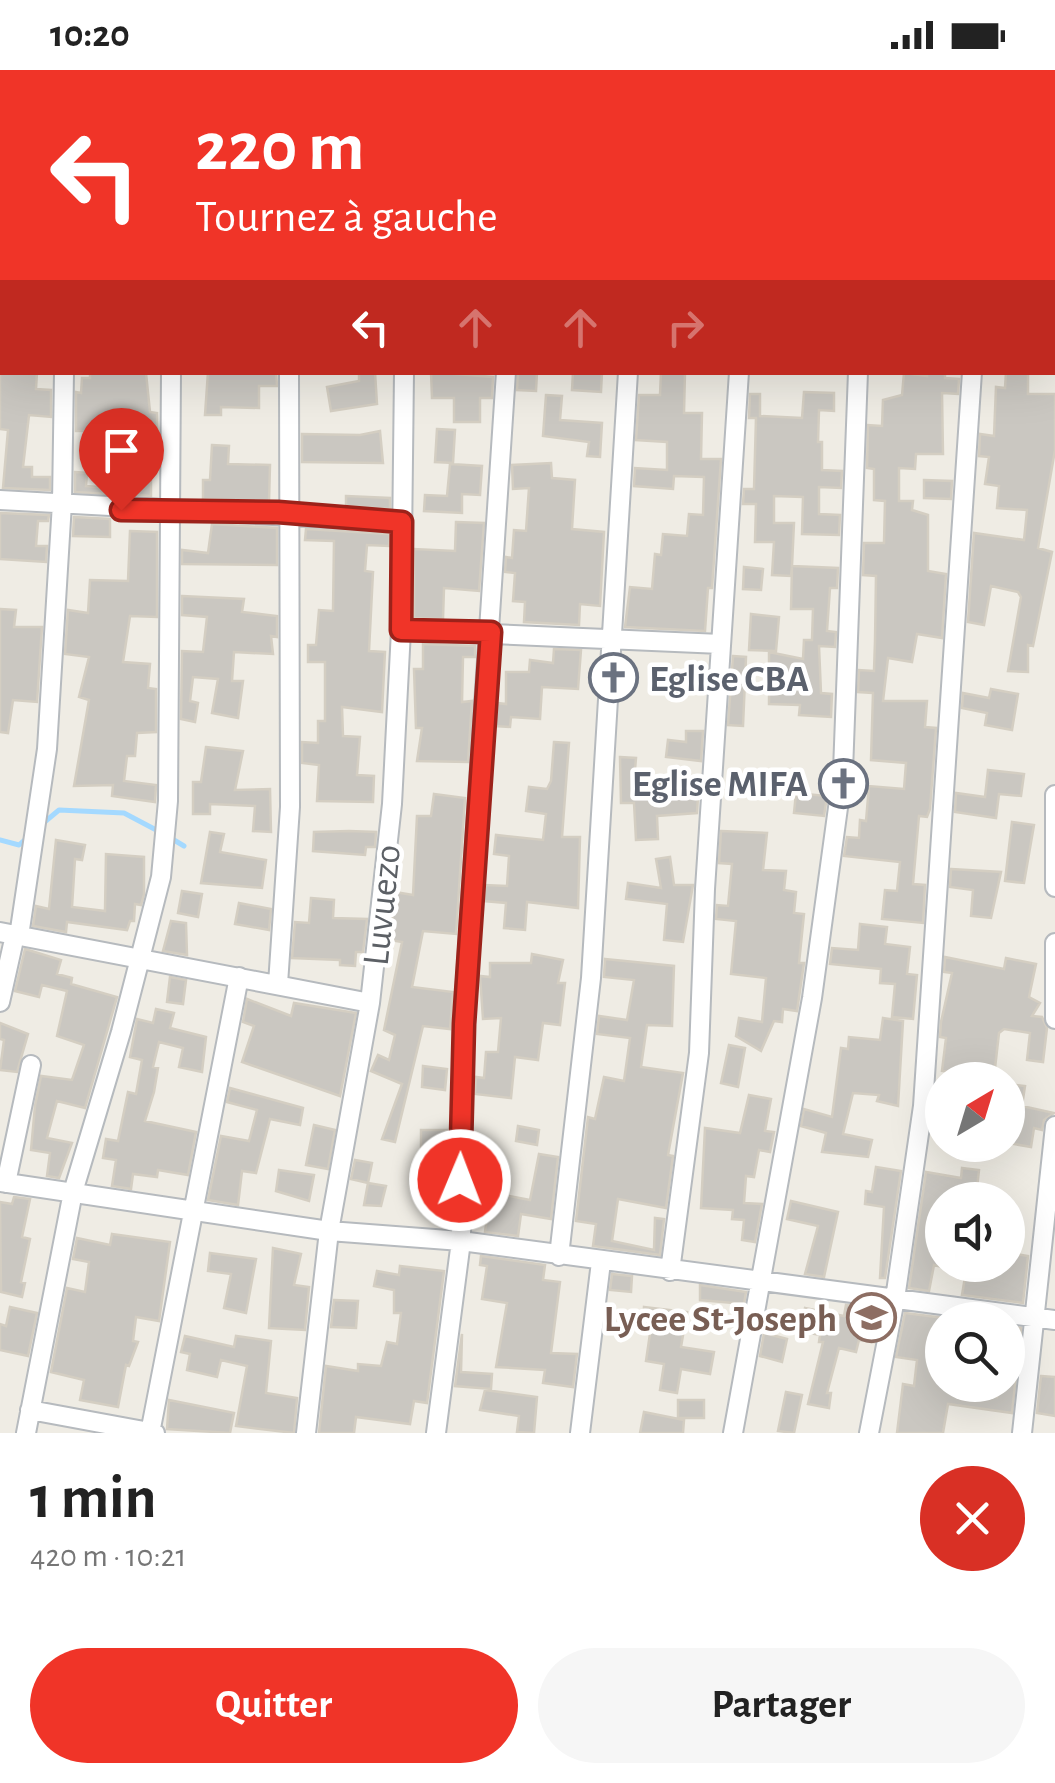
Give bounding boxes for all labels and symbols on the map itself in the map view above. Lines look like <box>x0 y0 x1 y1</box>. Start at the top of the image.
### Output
pin <box>79 408 164 511</box>
church icon: Eglise CBA <box>588 652 640 704</box>
place label: Eglise CBA <box>649 661 809 699</box>
church icon: Eglise MIFA <box>817 757 869 809</box>
place label: Eglise MIFA <box>632 766 808 804</box>
street label: Luvuezo <box>358 843 408 968</box>
north arrow <box>925 1062 1025 1162</box>
position arrow <box>408 1128 512 1232</box>
school or university icon: Lycee St-Joseph <box>846 1292 898 1344</box>
place label: Lycee St-Joseph <box>604 1301 837 1339</box>

